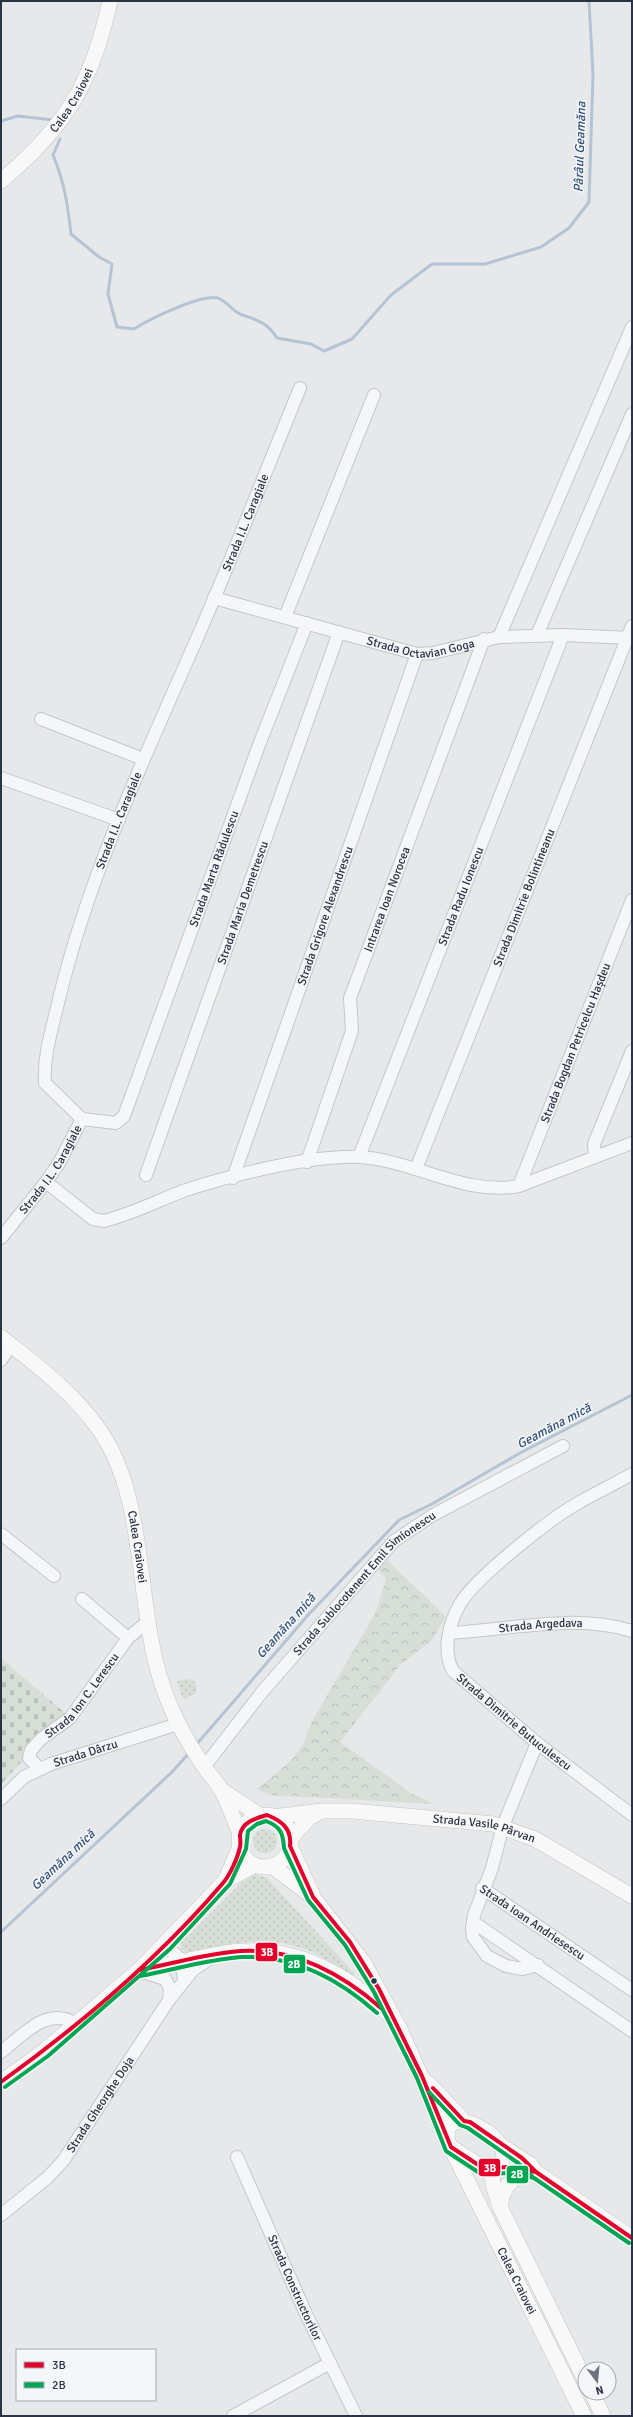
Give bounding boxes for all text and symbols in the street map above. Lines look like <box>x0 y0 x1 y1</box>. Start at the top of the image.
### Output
street label: Calea Craiovei <box>46 66 97 136</box>
water label: Pârâul Geamăna <box>570 101 590 193</box>
street label: Strada I.L. Caragiale <box>219 472 272 573</box>
street label: Strada Octavian Goga <box>365 633 476 662</box>
street label: Strada I.L. Caragiale <box>92 769 145 871</box>
street label: Strada Marta Rădulescu <box>186 808 242 929</box>
street label: Strada Dimitrie Bolintineanu <box>490 827 558 969</box>
street label: Strada Maria Demetrescu <box>214 839 272 967</box>
street label: Strada Grigore Alexandrescu <box>294 844 356 987</box>
street label: Intrarea Ioan Norocea <box>360 844 413 954</box>
street label: Strada Radu Ionescu <box>435 845 487 948</box>
street label: Strada Bogdan Petricelcu Hașdeu <box>537 961 614 1125</box>
street label: Strada I.L. Caragiale <box>16 1122 85 1217</box>
water label: Geamăna mică <box>514 1399 595 1452</box>
street label: Strada Sublocotenent Emil Simionescu <box>290 1508 439 1659</box>
street label: Calea Craiovei <box>124 1509 150 1584</box>
water label: Geamăna mică <box>253 1589 320 1662</box>
street label: Strada Argedava <box>498 1615 583 1636</box>
street label: Strada Ion C. Lerescu <box>42 1650 122 1741</box>
street label: Strada Dimitrie Butuculescu <box>454 1670 574 1774</box>
street label: Strada Dârzu <box>52 1736 120 1770</box>
street label: Strada Vasile Pârvan <box>432 1811 537 1846</box>
water label: Geamăna mică <box>28 1825 99 1894</box>
street label: Strada ioan Andriesescu <box>477 1881 588 1963</box>
line badge: 3B <box>255 1942 278 1962</box>
text: 3B <box>261 1946 274 1959</box>
line badge: 2B <box>283 1954 306 1974</box>
text: 2B <box>288 1958 301 1971</box>
unlabelled marker <box>369 1976 379 1986</box>
street label: Strada Gheorghe Doja <box>63 2054 137 2156</box>
line badge: 3B <box>478 2158 501 2177</box>
text: 3B <box>484 2162 497 2175</box>
line badge: 2B <box>506 2165 529 2184</box>
text: 2B <box>511 2168 524 2181</box>
street label: Strada Constructorilor <box>265 2232 326 2344</box>
street label: Calea Craiovei <box>494 2245 540 2317</box>
legend <box>16 2349 156 2401</box>
text: 3B <box>52 2358 66 2373</box>
north arrow <box>577 2361 617 2401</box>
text: 2B <box>52 2378 66 2393</box>
text: N <box>594 2383 605 2397</box>

